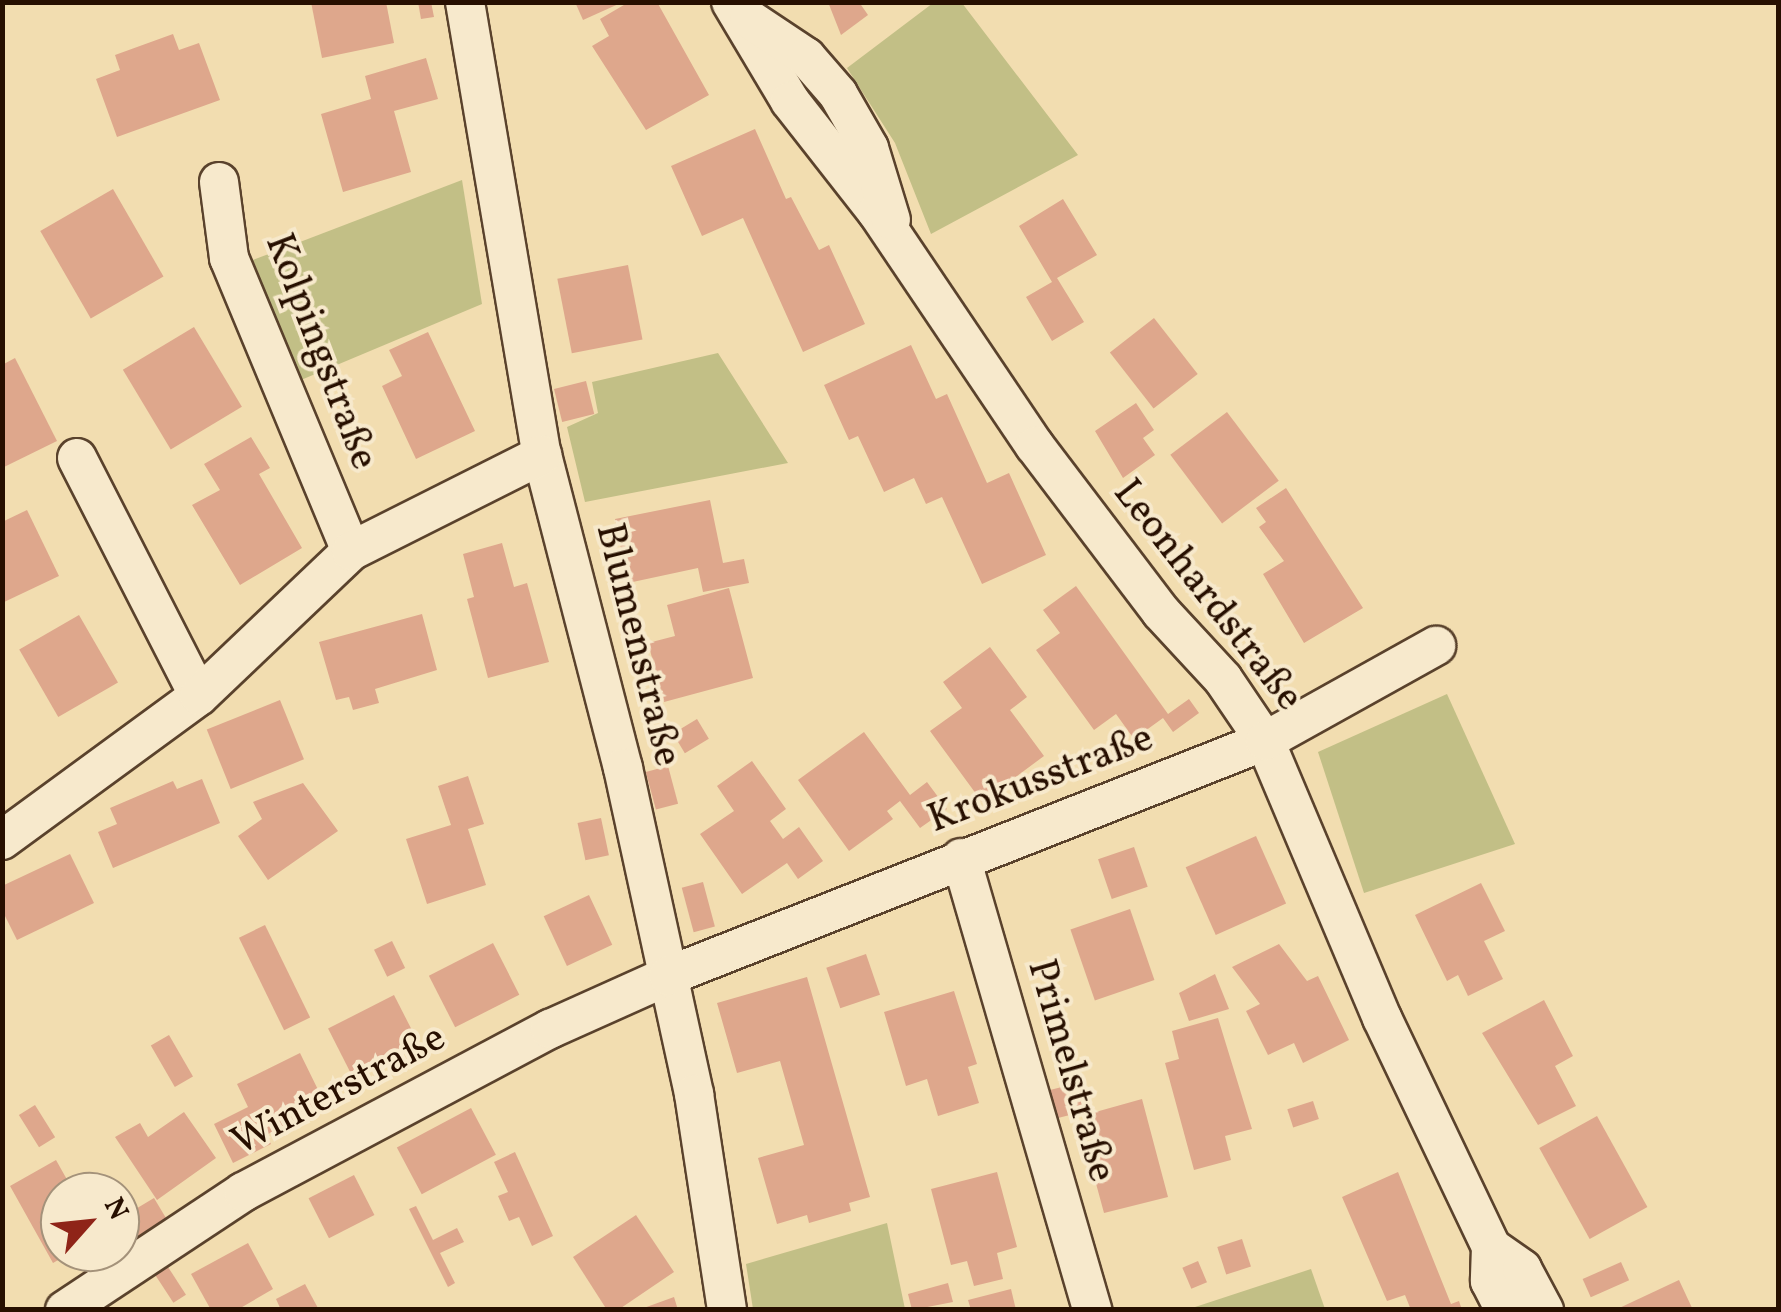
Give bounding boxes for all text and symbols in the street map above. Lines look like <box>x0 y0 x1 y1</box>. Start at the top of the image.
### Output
street label: Kolpingstraße <box>253 227 387 477</box>
street label: Leonhardstraße <box>1102 471 1312 721</box>
street label: Blumenstraße <box>584 519 690 771</box>
street label: Krokusstraße <box>922 715 1160 845</box>
street label: Primelstraße <box>1015 954 1125 1188</box>
street label: Winterstraße <box>224 1015 454 1167</box>
north arrow <box>40 1172 140 1272</box>
text: N <box>93 1191 137 1227</box>

